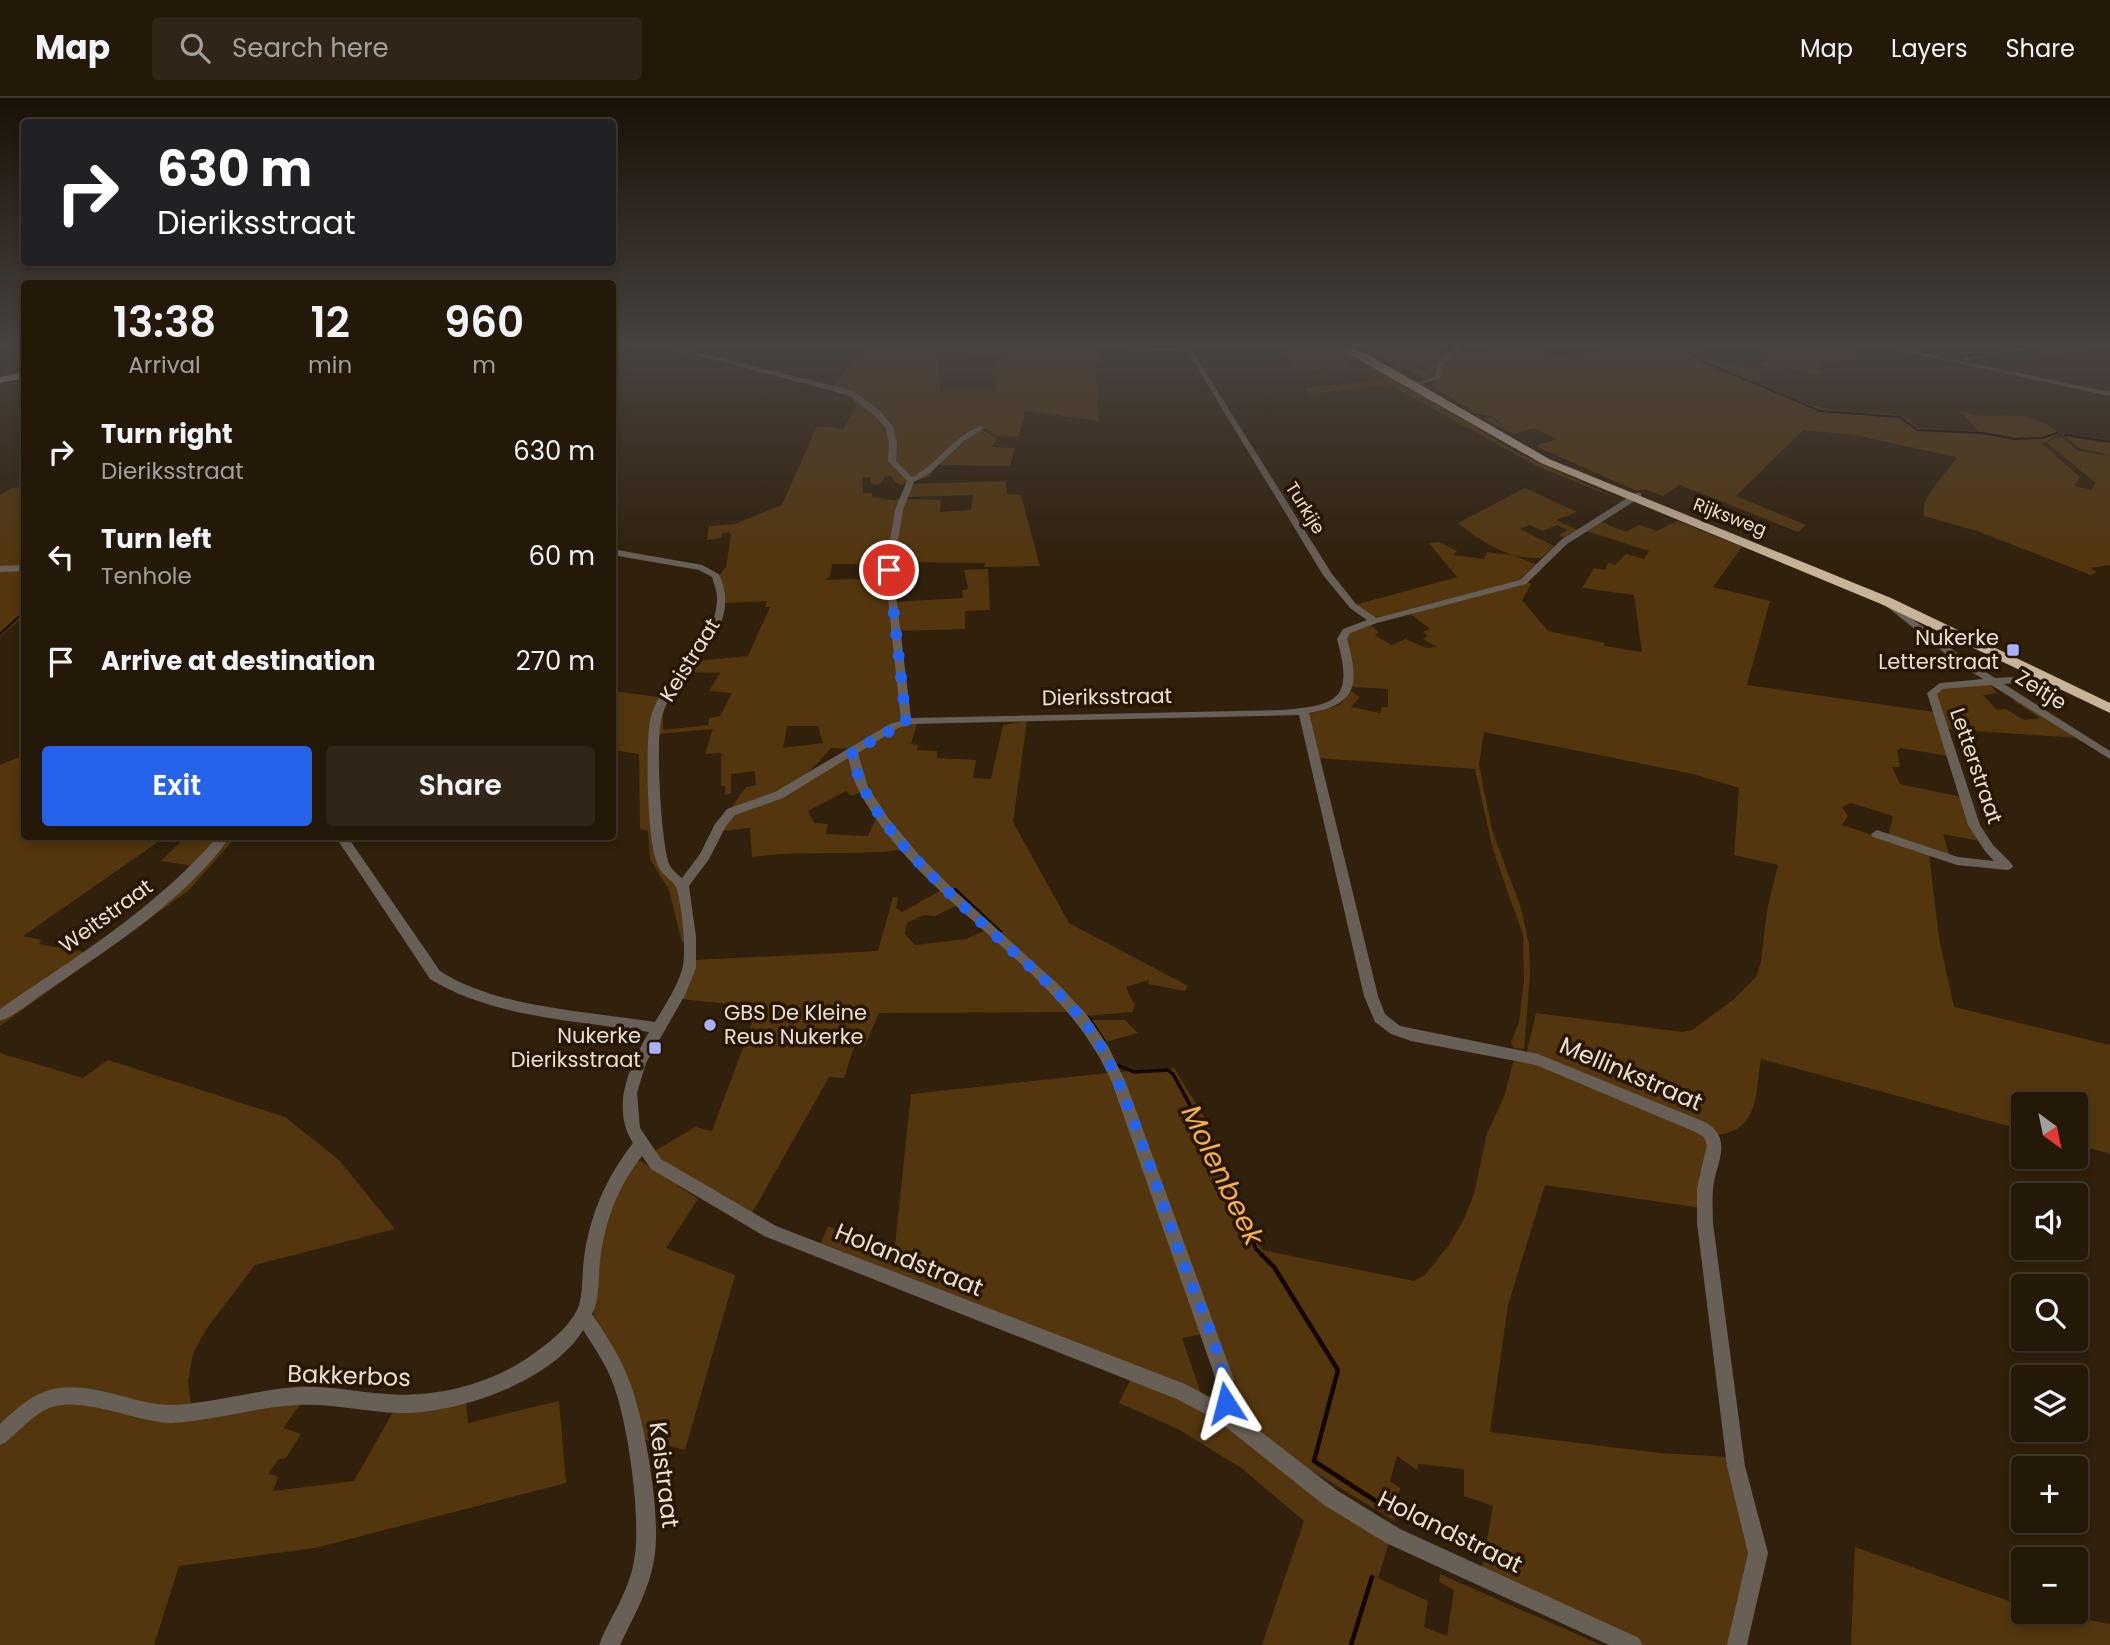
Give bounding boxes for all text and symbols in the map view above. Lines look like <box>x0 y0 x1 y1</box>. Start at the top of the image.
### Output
search box <box>152 17 642 80</box>
text: Map <box>35 24 110 71</box>
icon: search <box>176 29 214 67</box>
text: Search here <box>232 30 389 66</box>
text: Map <box>1800 32 1853 65</box>
text: Layers <box>1891 32 1967 65</box>
text: Share <box>2005 32 2075 65</box>
text: 630 m <box>157 135 312 203</box>
icon: right <box>42 147 133 238</box>
text: Dieriksstraat <box>157 200 356 245</box>
text: 13:38 <box>113 293 216 352</box>
text: 12 <box>310 293 350 352</box>
text: 960 <box>444 293 524 352</box>
text: Arrival <box>128 349 201 381</box>
text: min <box>308 349 352 381</box>
text: m <box>472 349 496 381</box>
text: Turn right <box>101 416 233 452</box>
icon: right <box>42 433 80 471</box>
text: 630 m <box>513 433 595 469</box>
text: Dieriksstraat <box>101 455 244 487</box>
street label: Turkije <box>1280 477 1331 539</box>
street label: Rijksweg <box>1690 491 1770 542</box>
text: Turn left <box>101 521 212 557</box>
icon: left <box>42 538 80 576</box>
text: 60 m <box>528 538 595 574</box>
pin <box>859 540 919 600</box>
icon: arrive <box>870 551 908 589</box>
text: Tenhole <box>101 560 192 592</box>
street label: Keistraat <box>653 613 727 707</box>
place label: Nukerke Letterstraat <box>1878 623 1999 676</box>
marker: Nukerke Letterstraat <box>2005 642 2021 658</box>
icon: arrive <box>42 643 80 681</box>
text: Arrive at destination <box>101 643 376 679</box>
text: 270 m <box>516 643 595 679</box>
street label: Zeitje <box>2010 663 2072 717</box>
street label: Dieriksstraat <box>1042 681 1172 712</box>
street label: Letterstraat <box>1943 704 2010 828</box>
button: Exit <box>42 746 312 826</box>
button: Share <box>326 746 595 826</box>
street label: Weitstraat <box>53 872 158 959</box>
place label: GBS De Kleine Reus Nukerke <box>724 998 867 1051</box>
marker: GBS De Kleine Reus Nukerke <box>702 1017 718 1033</box>
place label: Nukerke Dieriksstraat <box>511 1021 641 1074</box>
street label: Mellinkstraat <box>1555 1029 1708 1118</box>
marker: Nukerke Dieriksstraat <box>647 1040 663 1056</box>
north arrow <box>2011 1092 2088 1169</box>
map controls <box>2011 1092 2088 1624</box>
water label: Molenbeek <box>1172 1098 1274 1254</box>
button: sound <box>2011 1183 2088 1260</box>
street label: Holandstraat <box>830 1215 988 1304</box>
button: search <box>2011 1274 2088 1351</box>
street label: Bakkerbos <box>287 1357 411 1394</box>
button: layers <box>2011 1365 2088 1442</box>
position arrow <box>1189 1366 1263 1440</box>
street label: Keistraat <box>642 1420 687 1530</box>
button: + <box>2011 1456 2088 1533</box>
street label: Holandstraat <box>1372 1482 1528 1581</box>
button: − <box>2011 1547 2088 1624</box>

